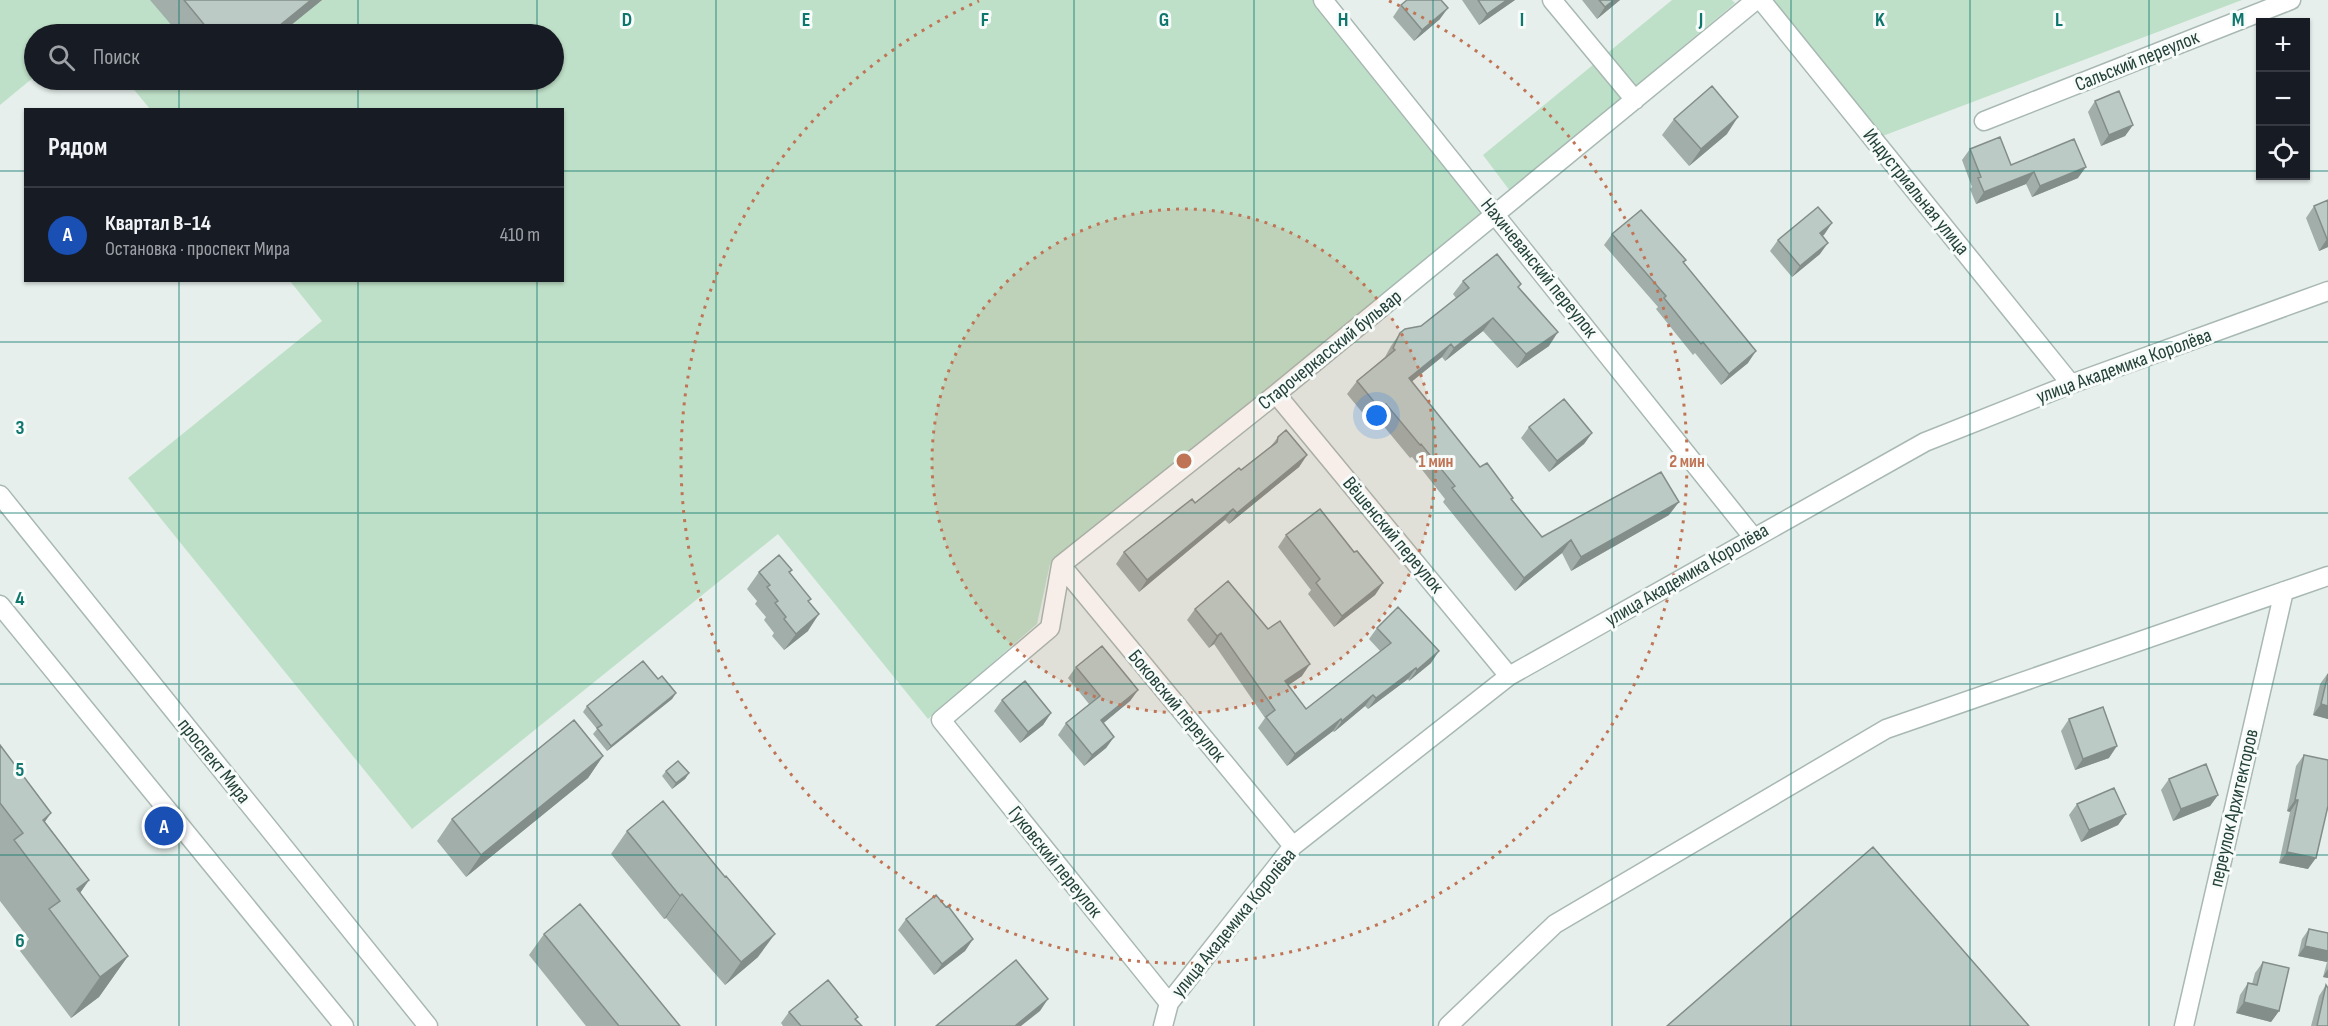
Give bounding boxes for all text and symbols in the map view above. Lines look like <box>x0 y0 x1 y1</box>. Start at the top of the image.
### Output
text: D <box>622 8 632 32</box>
text: E <box>802 8 810 32</box>
text: F <box>981 8 989 32</box>
text: G <box>1159 8 1169 32</box>
text: H <box>1338 8 1348 32</box>
text: I <box>1520 8 1524 32</box>
text: J <box>1698 8 1703 32</box>
text: K <box>1875 8 1885 32</box>
text: L <box>2055 8 2063 32</box>
text: M <box>2232 8 2244 32</box>
map controls <box>2256 18 2310 180</box>
button: + <box>2256 18 2310 72</box>
search box <box>24 24 564 90</box>
street label: Сальский переулок <box>2072 25 2203 97</box>
icon: search <box>45 41 78 74</box>
text: Поиск <box>93 44 139 71</box>
button: − <box>2256 72 2310 126</box>
street label: Индустриальная улица <box>1858 124 1974 260</box>
button: locate <box>2256 126 2310 180</box>
text: Рядом <box>48 132 107 163</box>
street label: Нахичеванский переулок <box>1475 193 1603 343</box>
text: Квартал В-14 <box>105 210 211 237</box>
text: A <box>63 223 72 247</box>
text: 410 m <box>500 223 540 247</box>
text: Остановка · проспект Мира <box>105 237 290 261</box>
street label: Старочеркасский бульвар <box>1253 285 1407 415</box>
street label: улица Академика Королёва <box>2033 323 2215 409</box>
your location <box>1362 401 1391 430</box>
text: 3 <box>16 416 25 440</box>
centre of rings <box>1174 451 1194 471</box>
text: 1 мин <box>1419 451 1454 472</box>
text: 2 мин <box>1669 451 1705 472</box>
street label: Вёшенский переулок <box>1337 472 1449 598</box>
street label: улица Академика Королёва <box>1601 518 1773 632</box>
text: 4 <box>15 587 25 611</box>
street label: Боковский переулок <box>1123 645 1231 767</box>
street label: проспект Мира <box>172 713 256 809</box>
street label: переулок Архитекторов <box>2204 727 2264 889</box>
text: 5 <box>16 758 25 782</box>
street label: Гуковский переулок <box>1003 802 1107 923</box>
pin: A <box>144 804 184 848</box>
street label: улица Академика Королёва <box>1167 844 1301 1002</box>
text: 6 <box>15 929 25 953</box>

